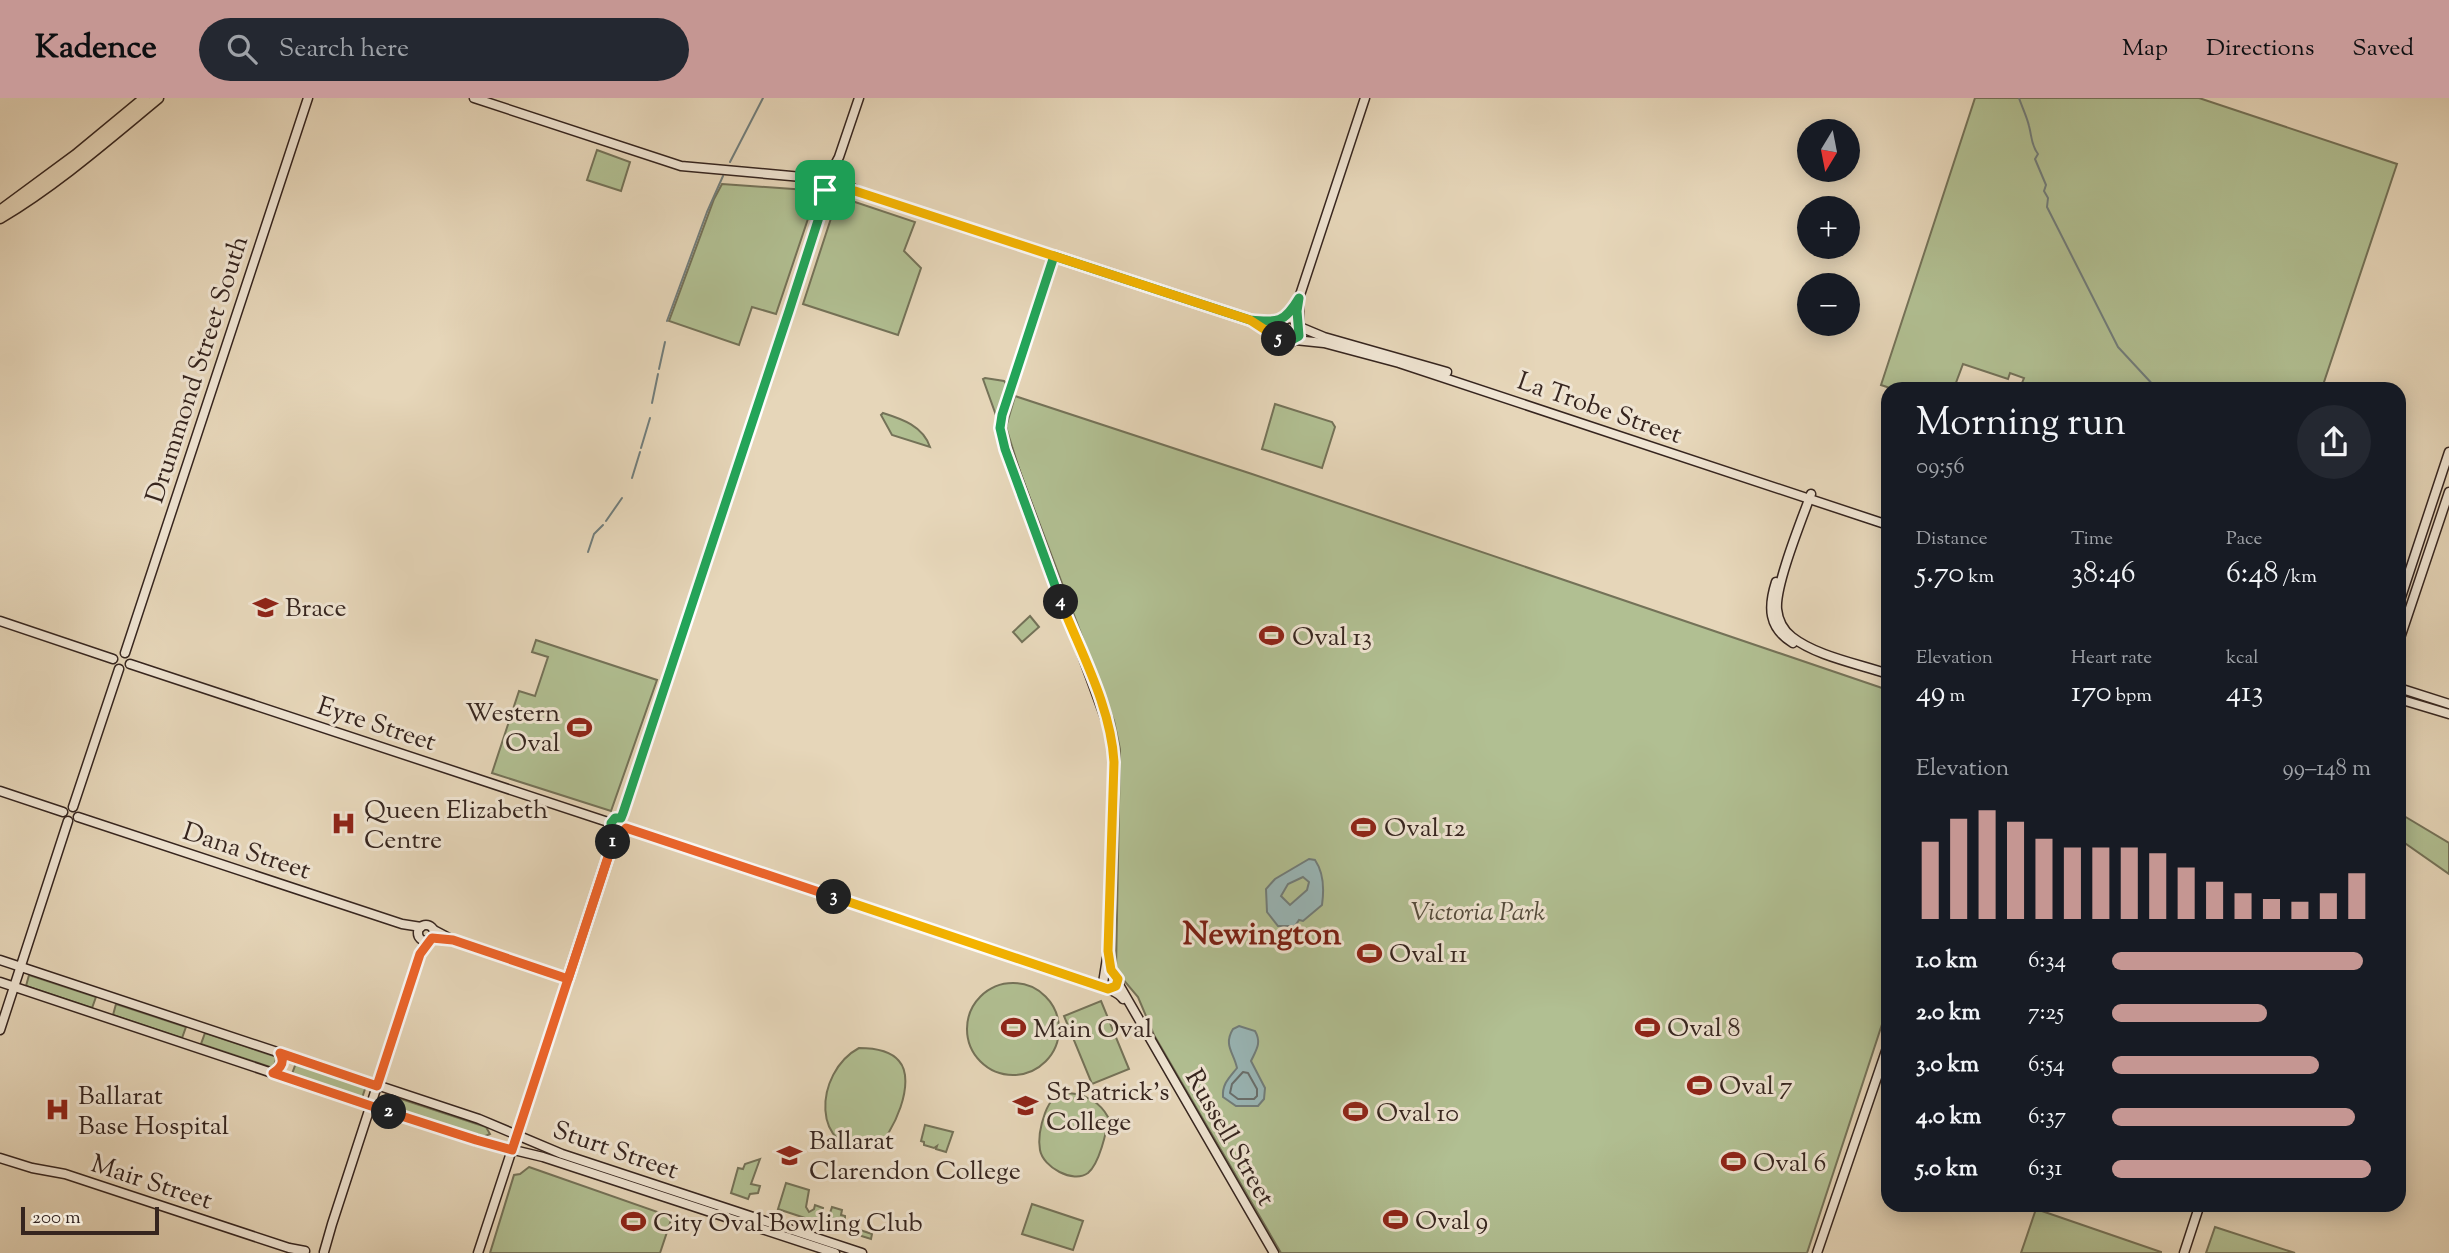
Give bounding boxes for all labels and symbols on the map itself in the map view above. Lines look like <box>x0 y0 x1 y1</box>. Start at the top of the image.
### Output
north arrow <box>1797 119 1860 182</box>
pin <box>795 160 855 220</box>
street label: Drummond Street South <box>138 231 259 508</box>
pin: 5 <box>1262 322 1296 356</box>
street label: La Trobe Street <box>1512 364 1687 455</box>
pin: 4 <box>1044 584 1078 620</box>
place label: Brace <box>285 591 347 628</box>
school or university icon: Brace <box>251 593 279 621</box>
place label: Oval 13 <box>1292 620 1372 657</box>
sports icon: Oval 13 <box>1258 622 1286 650</box>
street label: Eyre Street <box>312 689 441 762</box>
place label: Western Oval <box>465 696 560 763</box>
sports icon: Western Oval <box>566 713 594 741</box>
place label: Queen Elizabeth Centre <box>364 793 548 860</box>
hospital icon: Queen Elizabeth Centre <box>330 810 358 838</box>
place label: Oval 12 <box>1384 811 1466 848</box>
sports icon: Oval 12 <box>1350 813 1378 841</box>
street label: Dana Street <box>177 814 315 890</box>
pin: 1 <box>596 824 630 860</box>
pin: 3 <box>816 880 852 914</box>
park label: Victoria Park <box>1411 895 1545 932</box>
district label: Newington <box>1183 912 1342 960</box>
place label: Oval 11 <box>1389 937 1467 974</box>
sports icon: Oval 11 <box>1355 939 1383 967</box>
place label: Oval 8 <box>1667 1011 1741 1048</box>
place label: Main Oval <box>1033 1012 1152 1049</box>
sports icon: Oval 8 <box>1633 1013 1661 1041</box>
sports icon: Main Oval <box>999 1014 1027 1042</box>
street label: Russell Street <box>1175 1063 1283 1214</box>
place label: Oval 7 <box>1719 1069 1793 1106</box>
sports icon: Oval 7 <box>1685 1071 1713 1099</box>
place label: St Patrick's College <box>1046 1075 1169 1142</box>
place label: Ballarat Base Hospital <box>78 1079 229 1146</box>
school or university icon: St Patrick's College <box>1012 1092 1040 1120</box>
pin: 2 <box>372 1094 406 1130</box>
hospital icon: Ballarat Base Hospital <box>44 1096 72 1124</box>
place label: Oval 10 <box>1376 1096 1459 1133</box>
sports icon: Oval 10 <box>1342 1098 1370 1126</box>
street label: Sturt Street <box>547 1113 683 1190</box>
place label: Ballarat Clarendon College <box>809 1124 1021 1191</box>
school or university icon: Ballarat Clarendon College <box>775 1141 803 1169</box>
street label: Mair Street <box>86 1146 217 1220</box>
place label: Oval 6 <box>1753 1146 1826 1183</box>
sports icon: Oval 6 <box>1719 1148 1747 1176</box>
scale bar <box>21 1204 159 1236</box>
place label: Oval 9 <box>1415 1204 1488 1241</box>
place label: City Oval Bowling Club <box>653 1206 923 1243</box>
sports icon: Oval 9 <box>1381 1206 1409 1234</box>
sports icon: City Oval Bowling Club <box>619 1208 647 1236</box>

